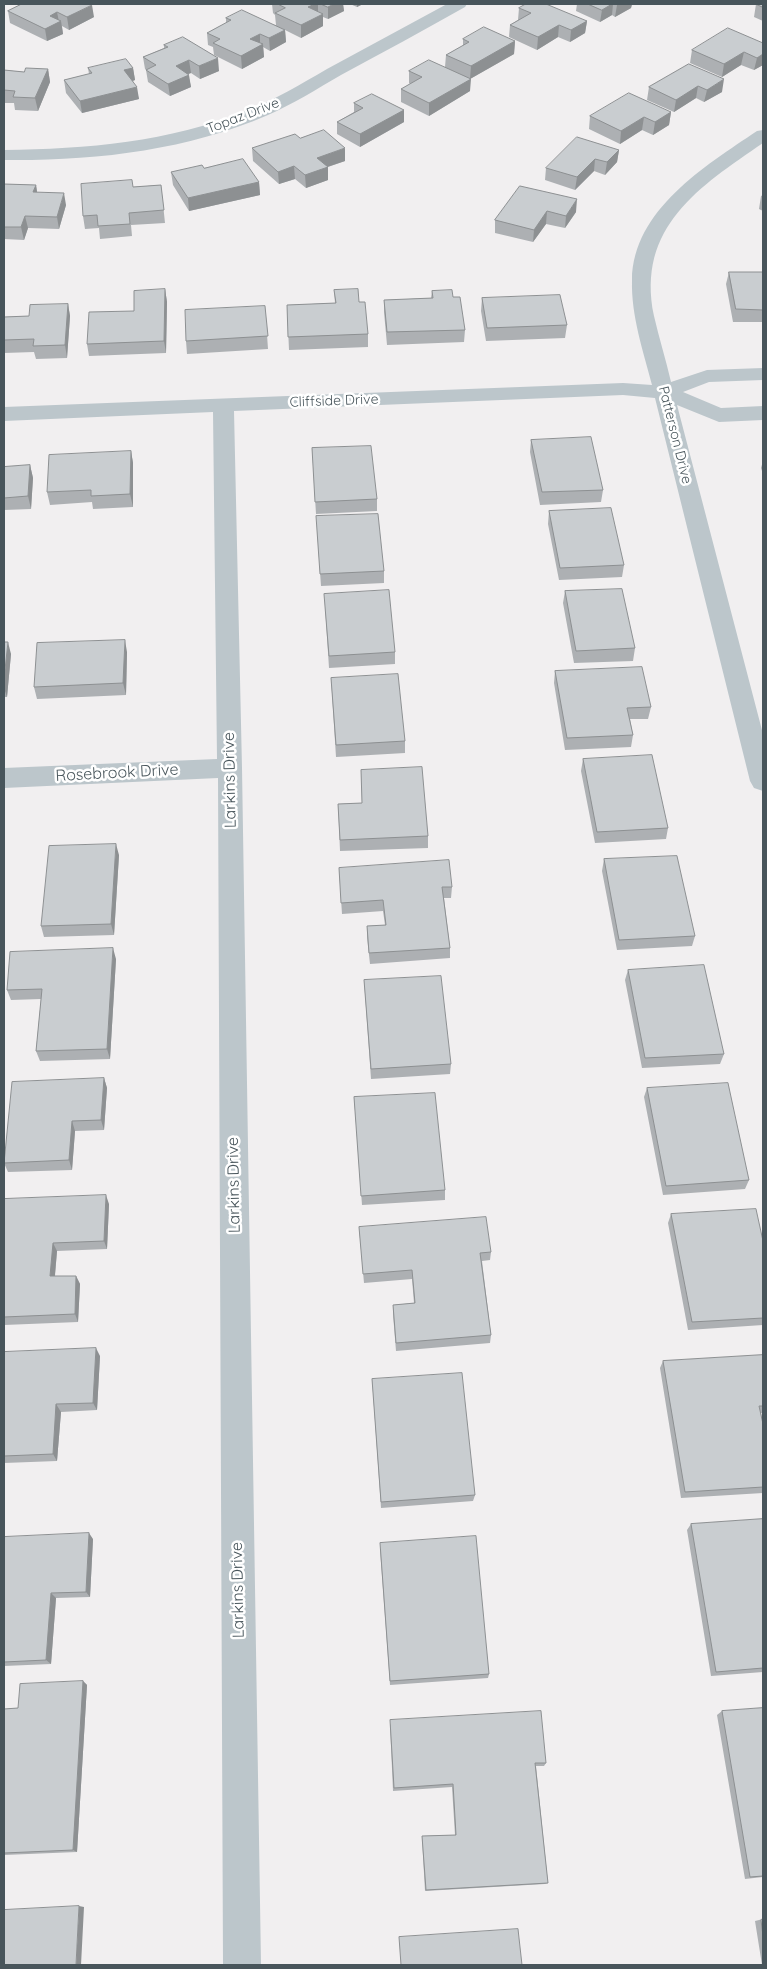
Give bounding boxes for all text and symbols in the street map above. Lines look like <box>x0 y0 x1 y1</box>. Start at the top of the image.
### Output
street label: Topaz Drive <box>204 94 282 138</box>
street label: Patterson Drive <box>655 384 695 486</box>
street label: Cliffside Drive <box>289 391 379 411</box>
street label: Larkins Drive <box>220 732 240 828</box>
street label: Rosebrook Drive <box>55 760 179 786</box>
street label: Larkins Drive <box>224 1137 244 1233</box>
street label: Larkins Drive <box>228 1542 248 1638</box>

